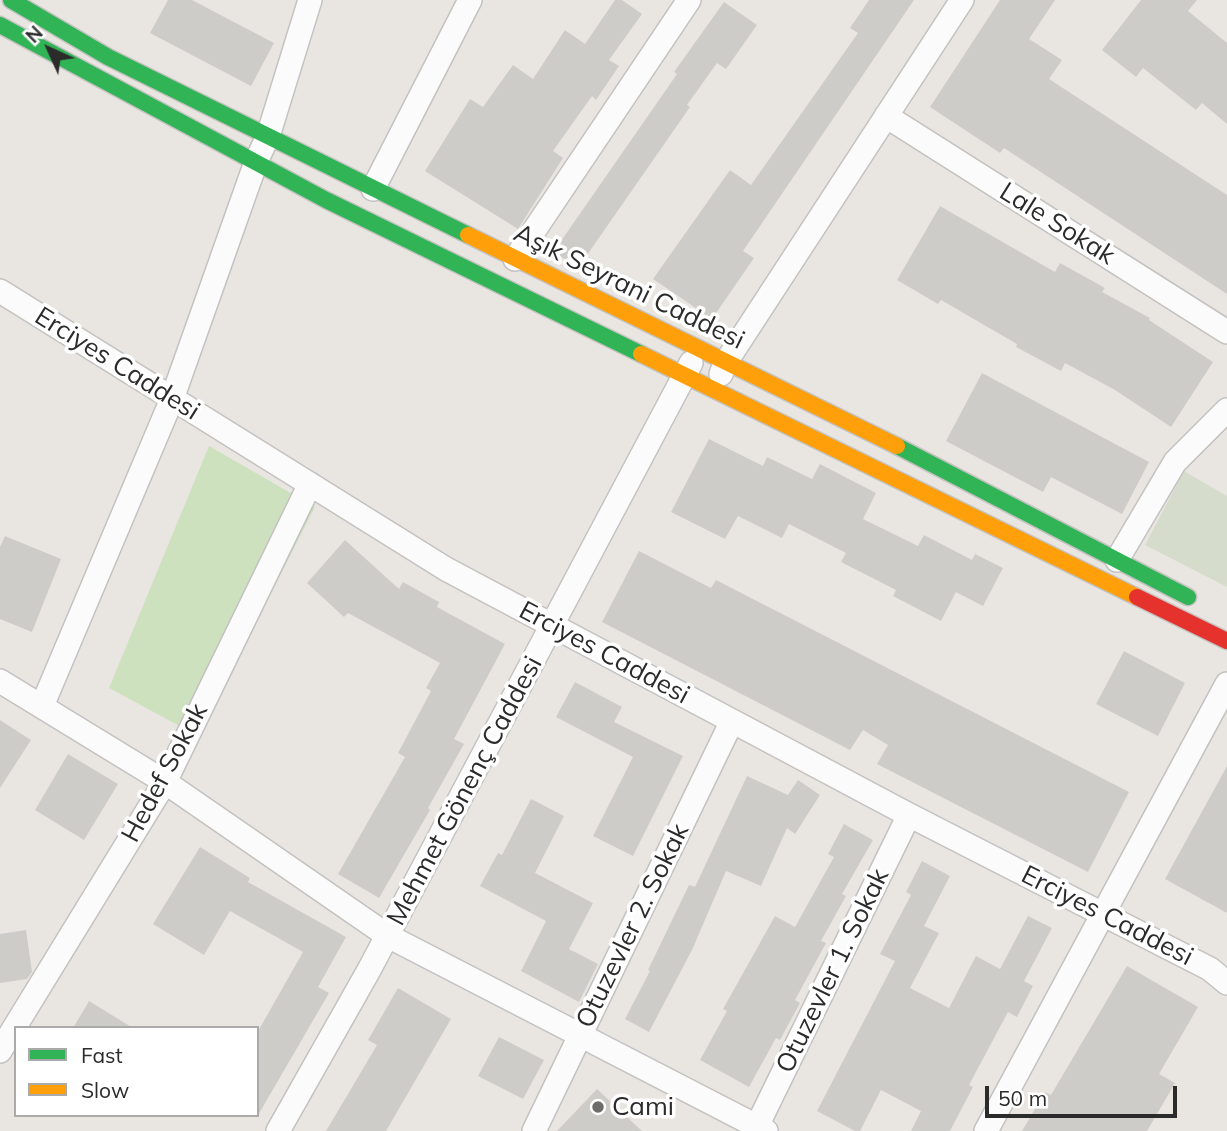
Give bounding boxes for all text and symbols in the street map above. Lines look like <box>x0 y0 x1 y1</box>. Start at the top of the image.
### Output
north arrow <box>14 14 84 84</box>
text: N <box>21 21 48 48</box>
street label: Lale Sokak <box>994 176 1120 272</box>
street label: Aşık Seyrani Caddesi <box>509 218 749 356</box>
street label: Erciyes Caddesi <box>29 301 205 427</box>
street label: Erciyes Caddesi <box>513 595 695 711</box>
street label: Mehmet Gönenç Caddesi <box>381 651 549 931</box>
street label: Hedef Sokak <box>115 698 215 848</box>
street label: Otuzevler 2. Sokak <box>570 819 696 1033</box>
street label: Erciyes Caddesi <box>1016 859 1198 973</box>
street label: Otuzevler 1. Sokak <box>770 864 896 1078</box>
legend <box>14 1026 259 1117</box>
text: Fast <box>81 1042 123 1068</box>
scale bar <box>989 1072 1182 1116</box>
text: Slow <box>81 1077 129 1103</box>
text: 50 m <box>998 1085 1047 1111</box>
place label: Cami <box>612 1091 674 1123</box>
marker: Cami <box>590 1099 606 1115</box>

